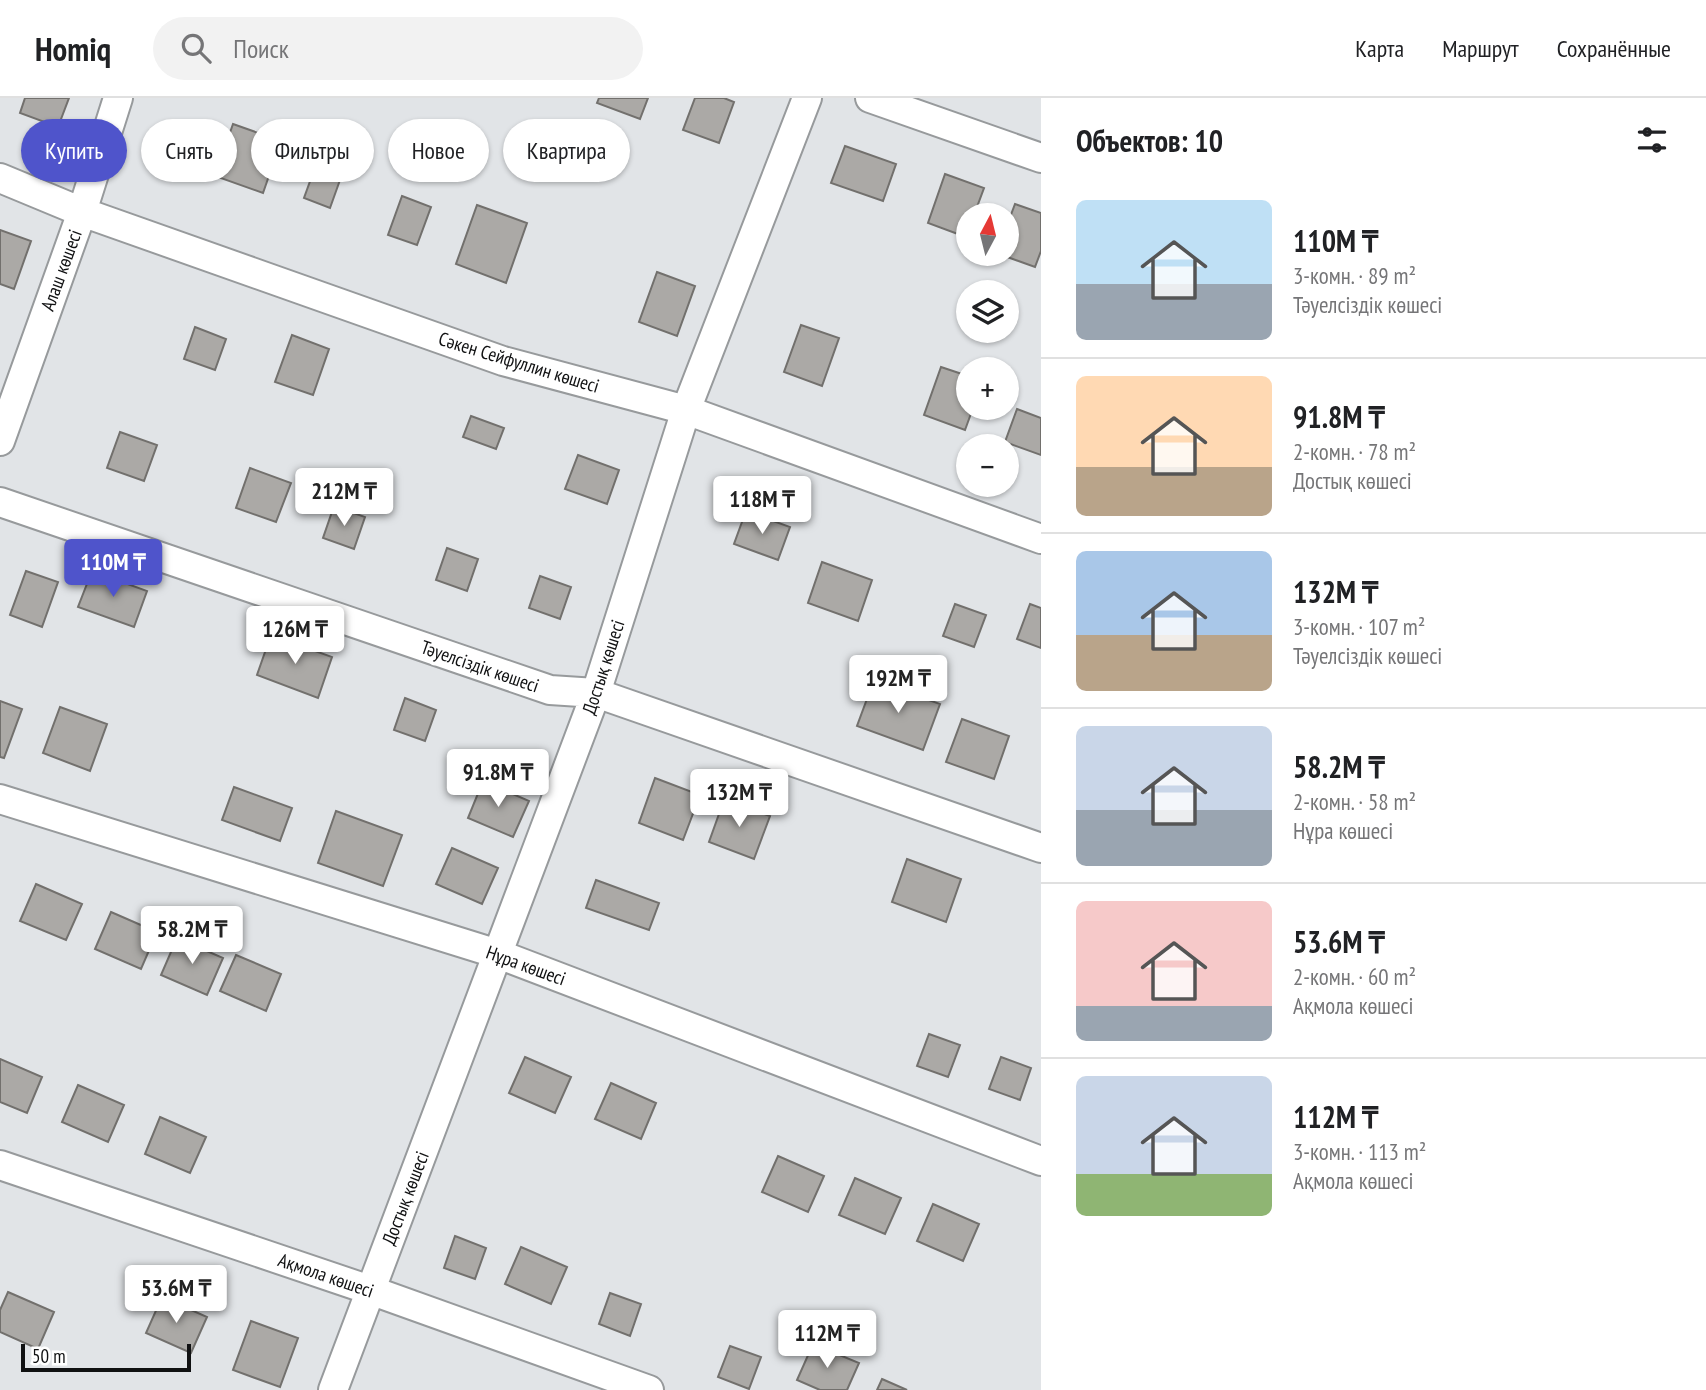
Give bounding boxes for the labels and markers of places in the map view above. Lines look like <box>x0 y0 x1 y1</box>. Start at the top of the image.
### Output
pin: 212M ₸ <box>287 468 401 528</box>
pin: 118M ₸ <box>705 476 819 536</box>
pin: 110M ₸ <box>56 540 170 599</box>
pin: 126M ₸ <box>238 606 352 666</box>
pin: 192M ₸ <box>841 656 955 715</box>
pin: 91.8M ₸ <box>433 750 563 809</box>
pin: 132M ₸ <box>682 770 796 829</box>
pin: 58.2M ₸ <box>127 906 257 966</box>
pin: 53.6M ₸ <box>111 1266 241 1325</box>
pin: 112M ₸ <box>770 1310 884 1370</box>

